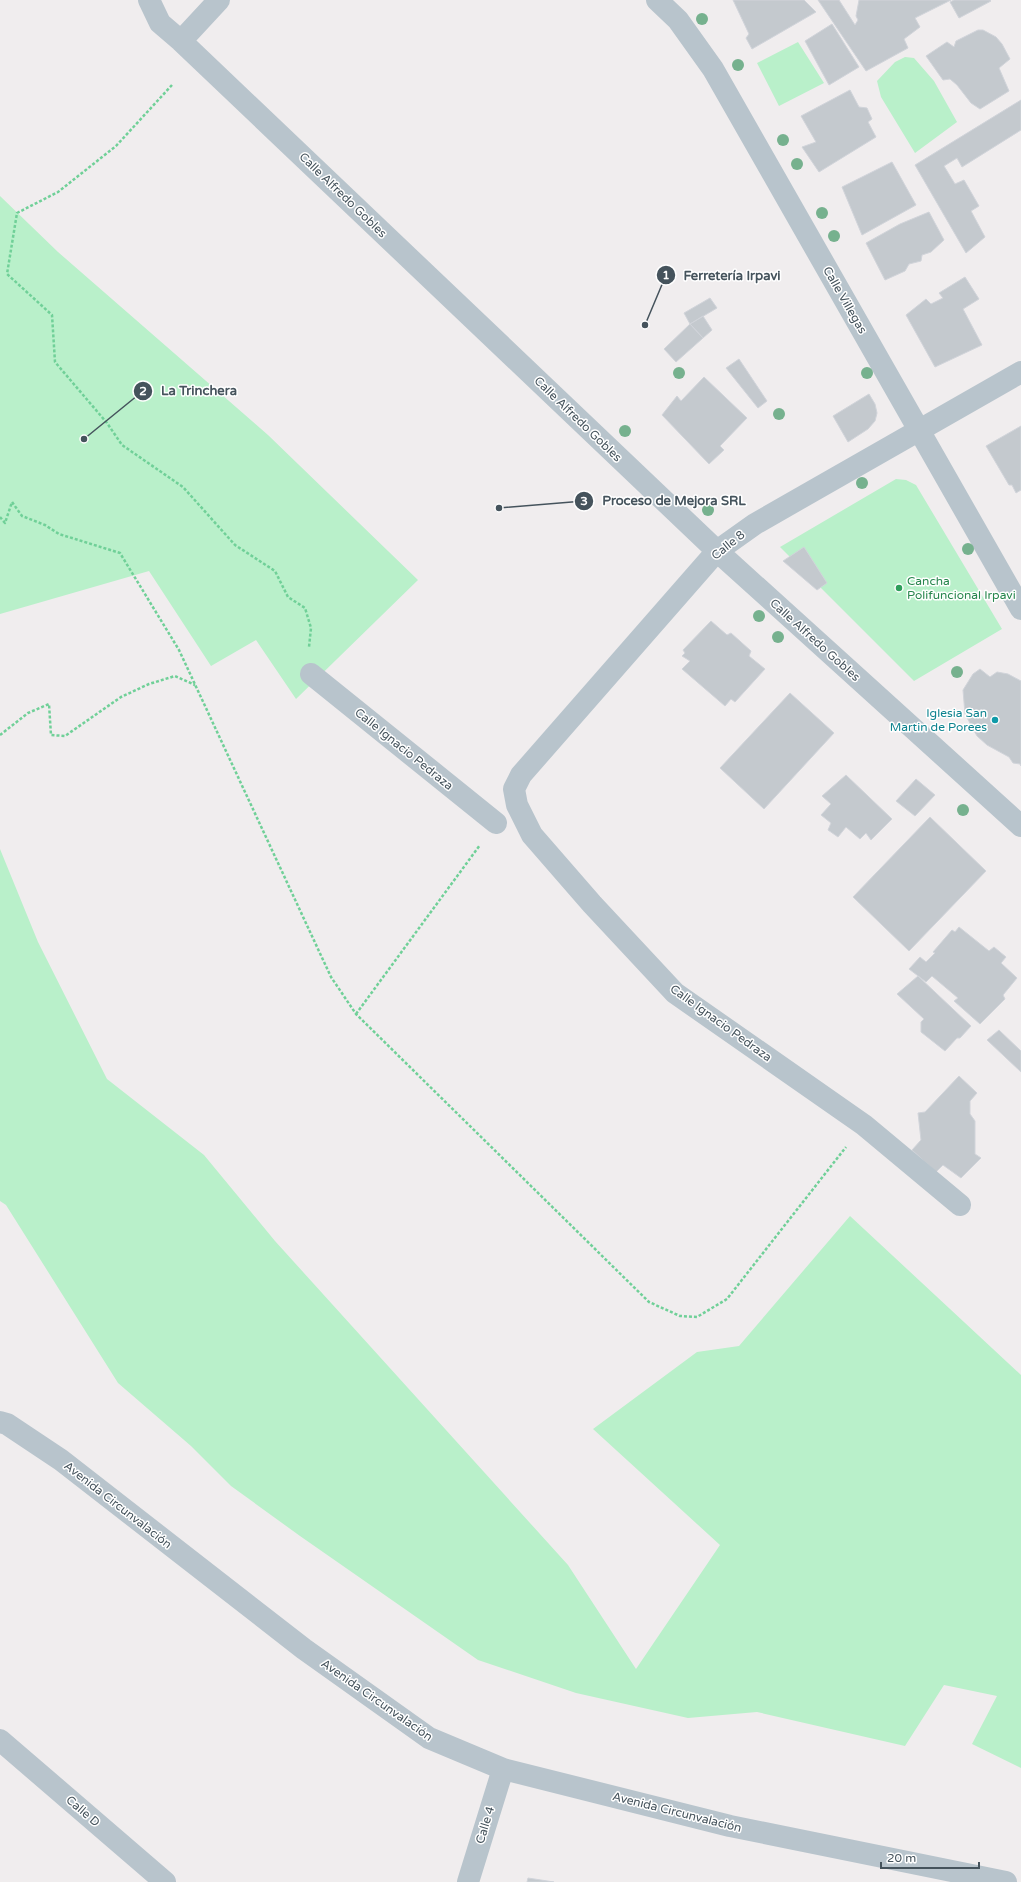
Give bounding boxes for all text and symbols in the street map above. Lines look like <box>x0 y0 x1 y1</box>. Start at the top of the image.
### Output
street label: Calle Alfredo Gobles <box>296 150 390 241</box>
callout: Ferretería Irpavi <box>656 263 789 288</box>
street label: Calle Villegas <box>820 264 870 336</box>
text: 1 <box>662 268 670 282</box>
text: Ferretería Irpavi <box>683 268 781 284</box>
street label: Calle Alfredo Gobles <box>531 374 625 465</box>
callout: La Trinchera <box>133 378 245 403</box>
text: La Trinchera <box>161 383 237 399</box>
text: 2 <box>139 384 147 398</box>
callout: Proceso de Mejora SRL <box>574 488 753 513</box>
text: Proceso de Mejora SRL <box>602 493 746 509</box>
text: 3 <box>580 494 588 508</box>
street label: Calle 8 <box>709 527 747 563</box>
place label: Cancha Polifuncional Irpavi <box>907 574 1016 602</box>
marker: Cancha Polifuncional Irpavi <box>894 583 904 593</box>
street label: Calle Alfredo Gobles <box>767 596 863 684</box>
street label: Calle Ignacio Pedraza <box>352 705 456 793</box>
place label: Iglesia San Martin de Porees <box>890 706 987 734</box>
marker: Iglesia San Martin de Porees <box>990 715 1000 725</box>
street label: Calle Ignacio Pedraza <box>668 981 774 1065</box>
street label: Avenida Circunvalación <box>61 1459 175 1551</box>
street label: Avenida Circunvalación <box>319 1656 435 1744</box>
street label: Avenida Circunvalación <box>611 1789 743 1835</box>
street label: Calle D <box>63 1793 103 1829</box>
street label: Calle 4 <box>473 1804 497 1845</box>
scale bar <box>881 1844 979 1870</box>
text: 20 m <box>887 1851 916 1865</box>

